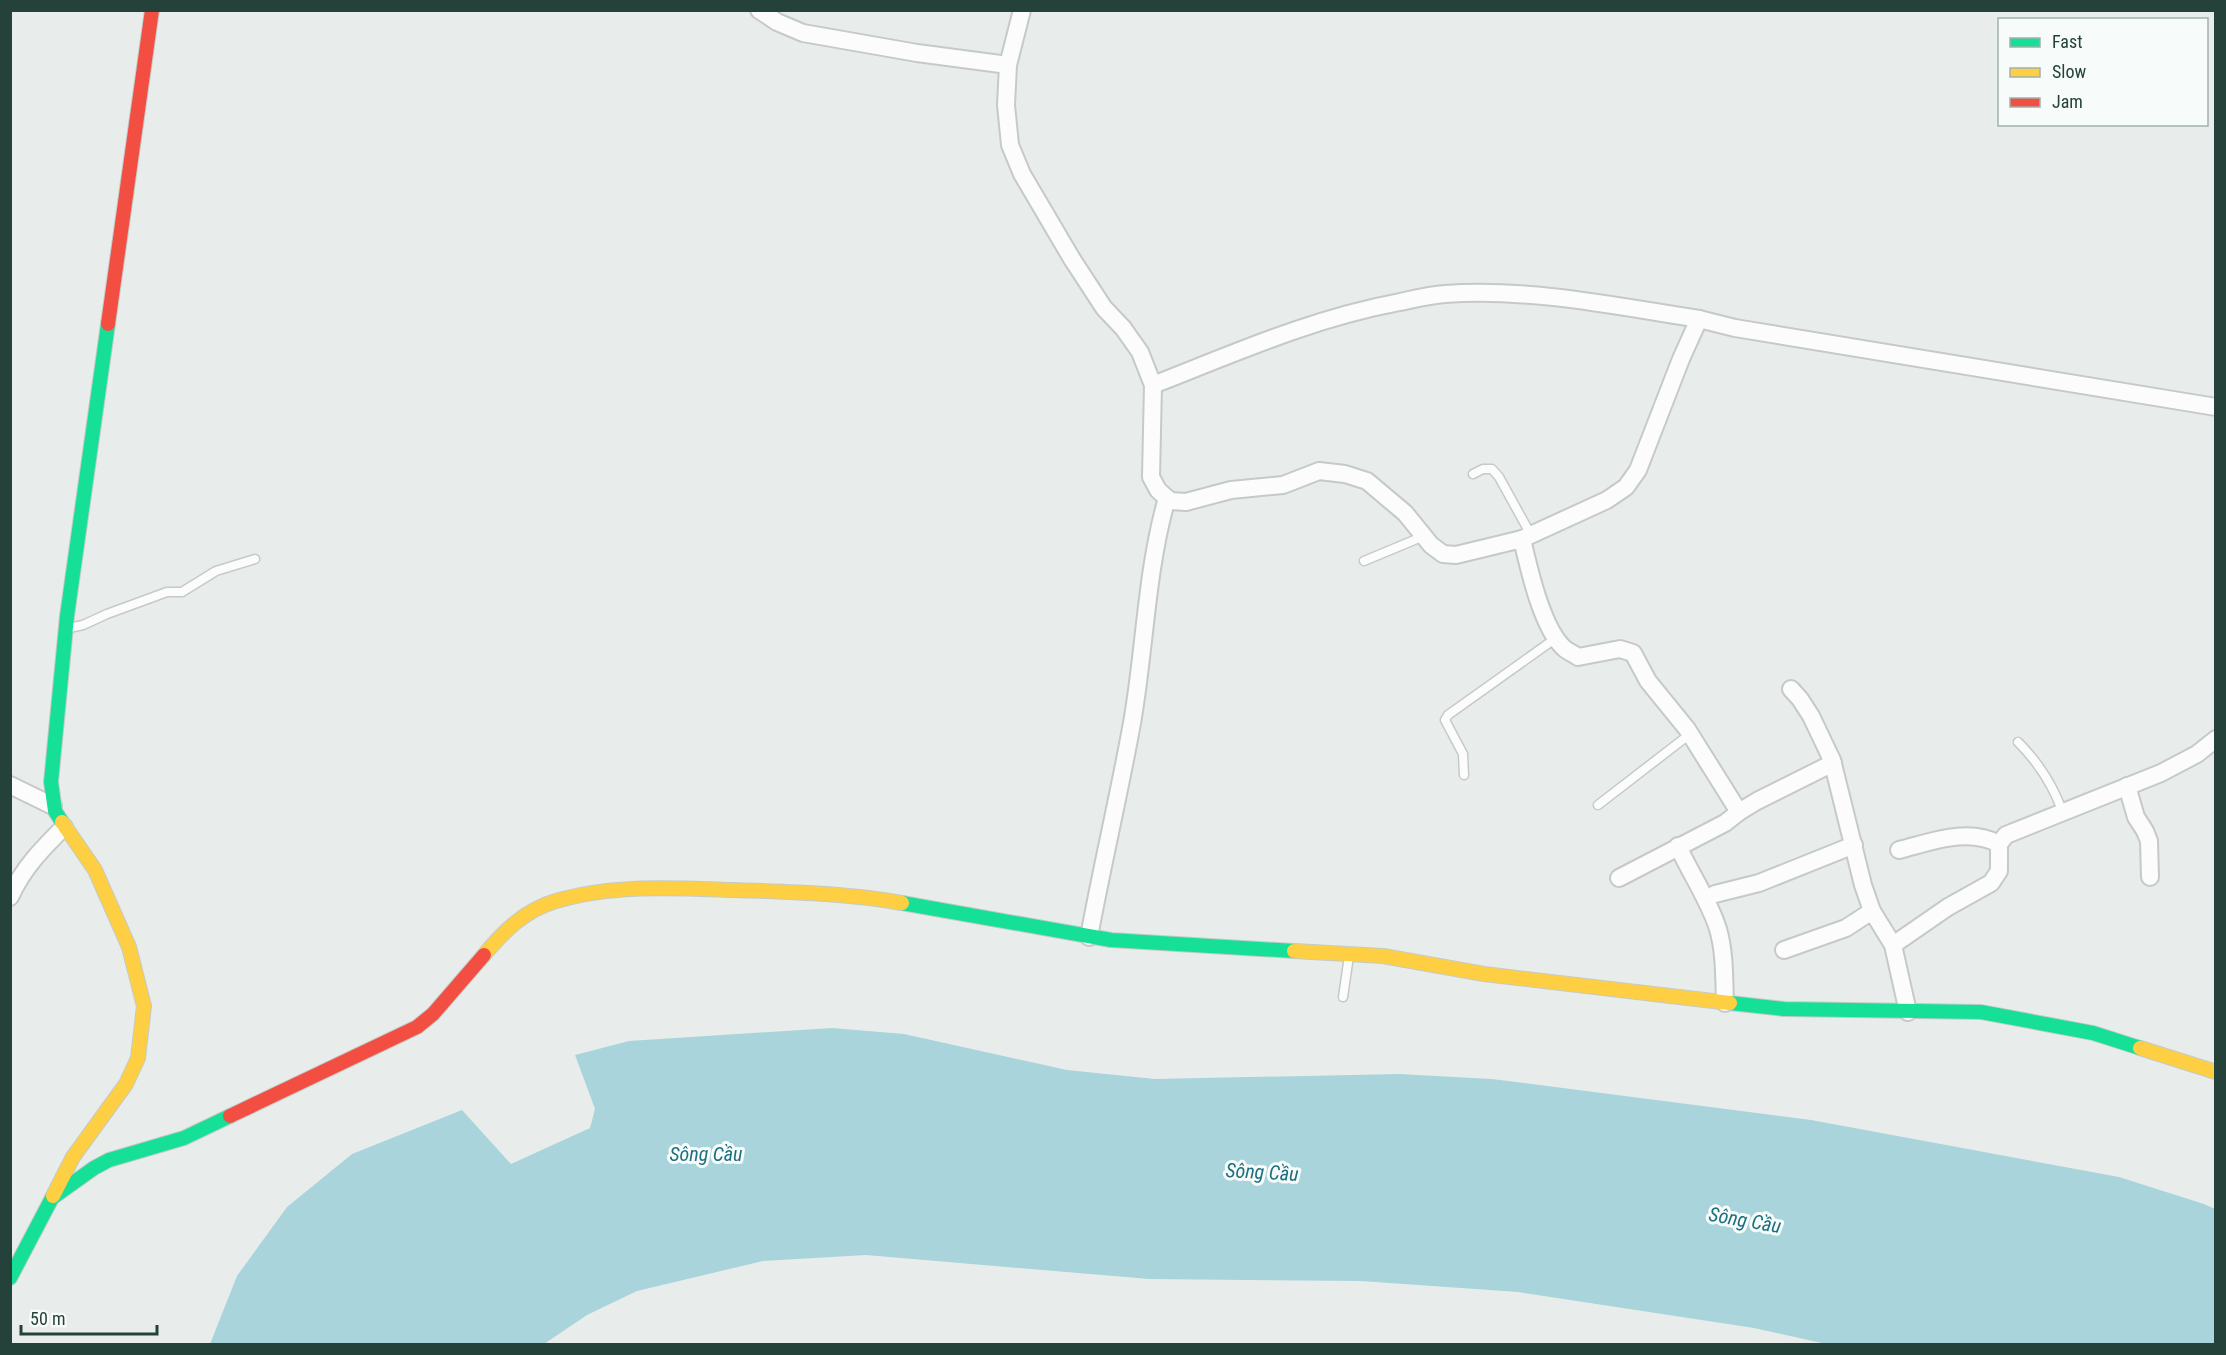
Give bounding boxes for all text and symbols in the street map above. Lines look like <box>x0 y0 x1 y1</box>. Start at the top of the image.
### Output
legend <box>1998 18 2208 126</box>
text: Fast <box>2052 31 2083 52</box>
text: Slow <box>2052 61 2087 82</box>
text: Jam <box>2052 91 2083 112</box>
water label: Sông Cầu <box>670 1142 742 1166</box>
water label: Sông Cầu <box>1225 1158 1299 1186</box>
water label: Sông Cầu <box>1707 1202 1783 1238</box>
scale bar <box>21 1298 158 1336</box>
text: 50 m <box>30 1308 65 1329</box>

